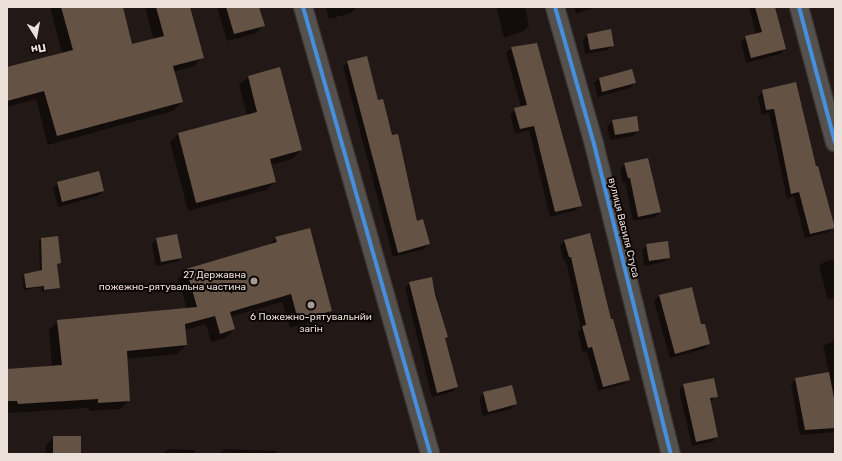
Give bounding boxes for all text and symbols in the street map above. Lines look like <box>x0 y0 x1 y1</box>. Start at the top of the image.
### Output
north arrow <box>16 16 56 56</box>
text: Пн <box>30 40 47 56</box>
street label: вулиця Василя Стуса <box>605 177 641 279</box>
place label: 27 Державна пожежно-рятувальна частина <box>99 269 246 292</box>
marker: 27 Державна пожежно-рятувальна частина <box>249 276 259 286</box>
marker: 6 Пожежно-рятувальнйи загін <box>306 300 316 310</box>
place label: 6 Пожежно-рятувальнйи загін <box>250 311 372 334</box>

